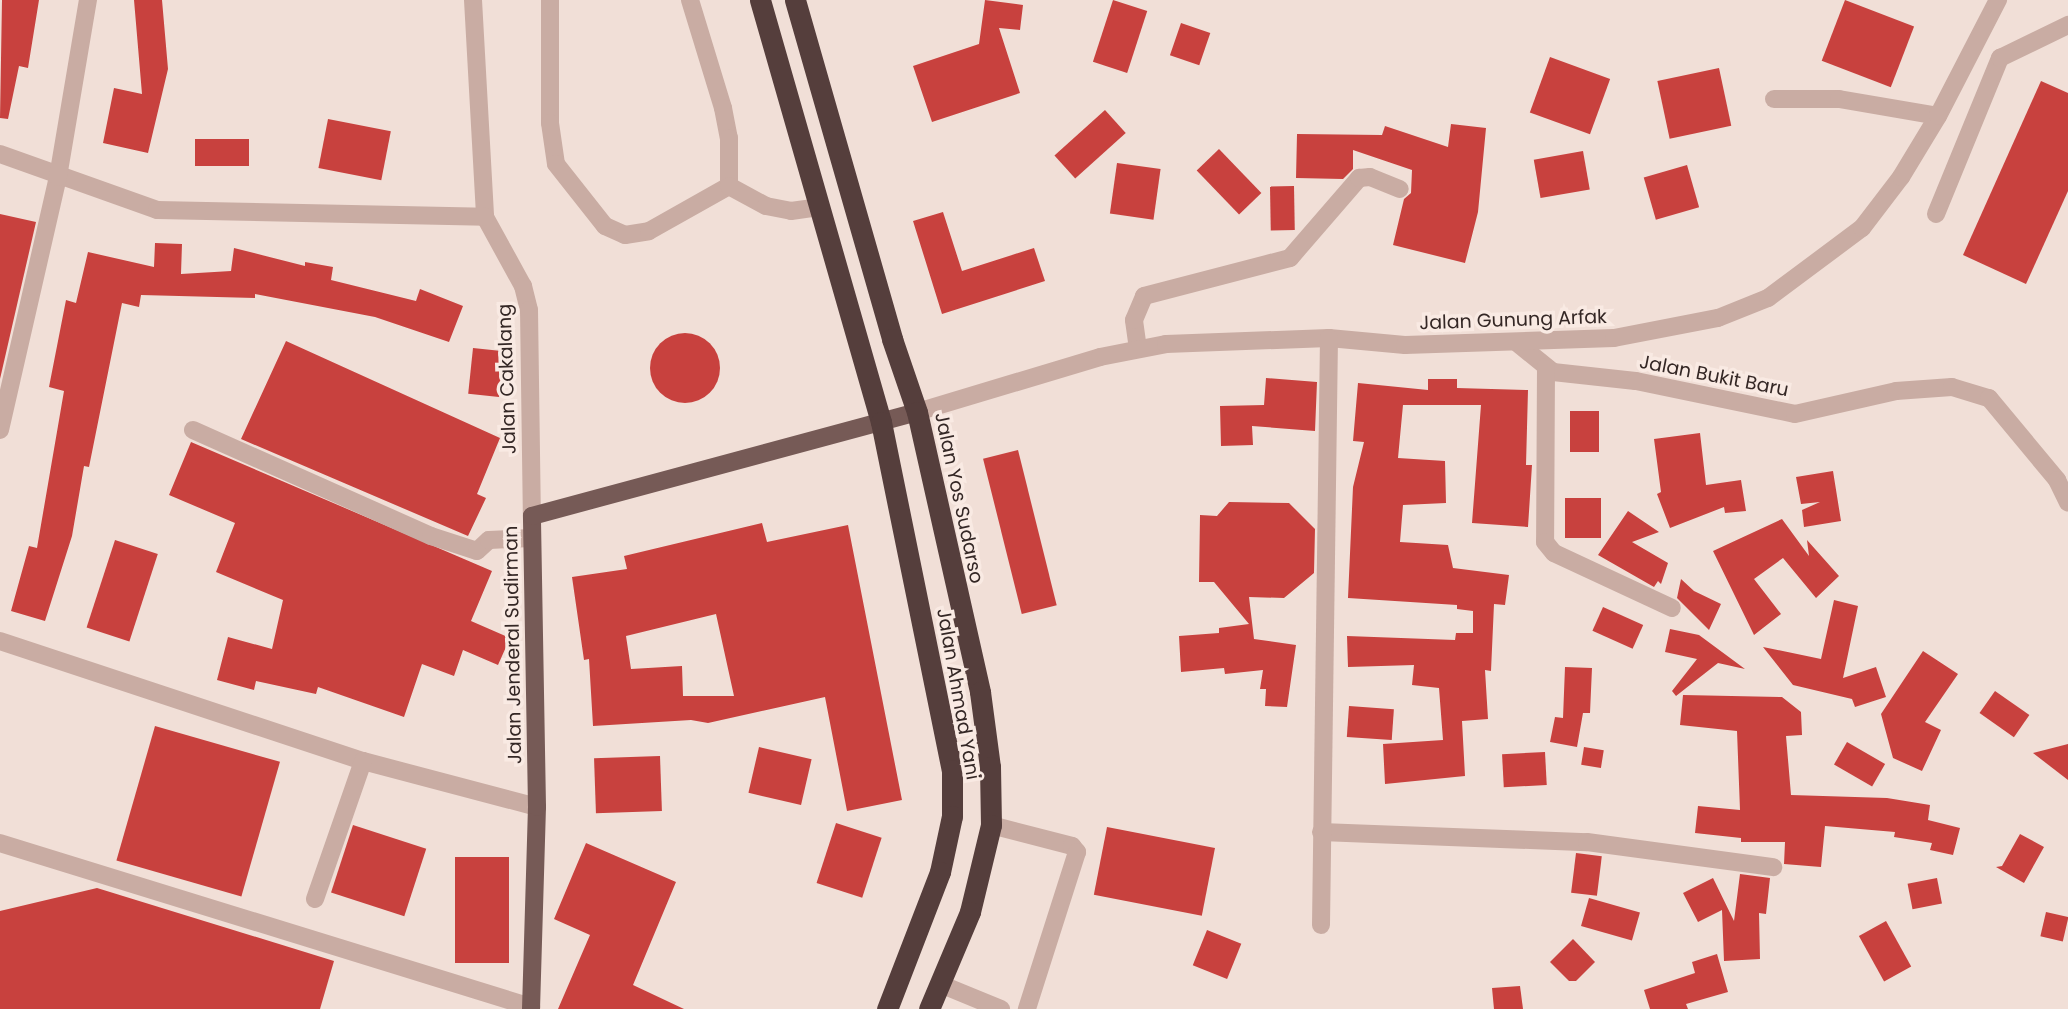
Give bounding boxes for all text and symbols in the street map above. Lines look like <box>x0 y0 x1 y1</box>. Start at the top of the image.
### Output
street label: Jalan Cakalang <box>493 303 521 455</box>
street label: Jalan Gunung Arfak <box>1419 305 1607 335</box>
street label: Jalan Bukit Baru <box>1637 350 1791 402</box>
street label: Jalan Yos Sudarso <box>930 410 988 586</box>
street label: Jalan Jenderal Sudirman <box>500 526 526 764</box>
street label: Jalan Ahmad Yani <box>932 606 984 782</box>

